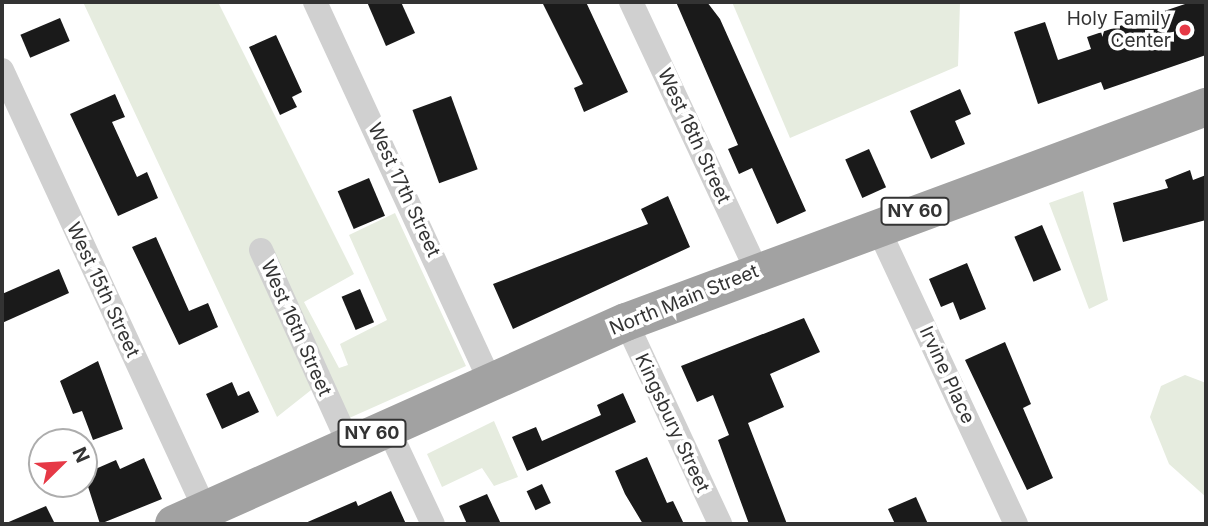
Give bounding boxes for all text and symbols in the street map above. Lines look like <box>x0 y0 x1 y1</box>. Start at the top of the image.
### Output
place label: Holy Family Center <box>1067 8 1171 52</box>
marker: Holy Family Center <box>1177 22 1193 38</box>
street label: West 18th Street <box>653 65 735 207</box>
street label: West 17th Street <box>363 119 445 261</box>
road number: NY 60 <box>880 196 950 226</box>
street label: West 15th Street <box>62 219 144 361</box>
street label: West 16th Street <box>256 257 336 399</box>
street label: North Main Street <box>606 260 762 340</box>
street label: Irvine Place <box>915 323 979 427</box>
street label: Kingsbury Street <box>630 350 714 496</box>
road number: NY 60 <box>337 418 407 447</box>
north arrow <box>28 428 98 498</box>
text: N <box>67 444 94 466</box>

